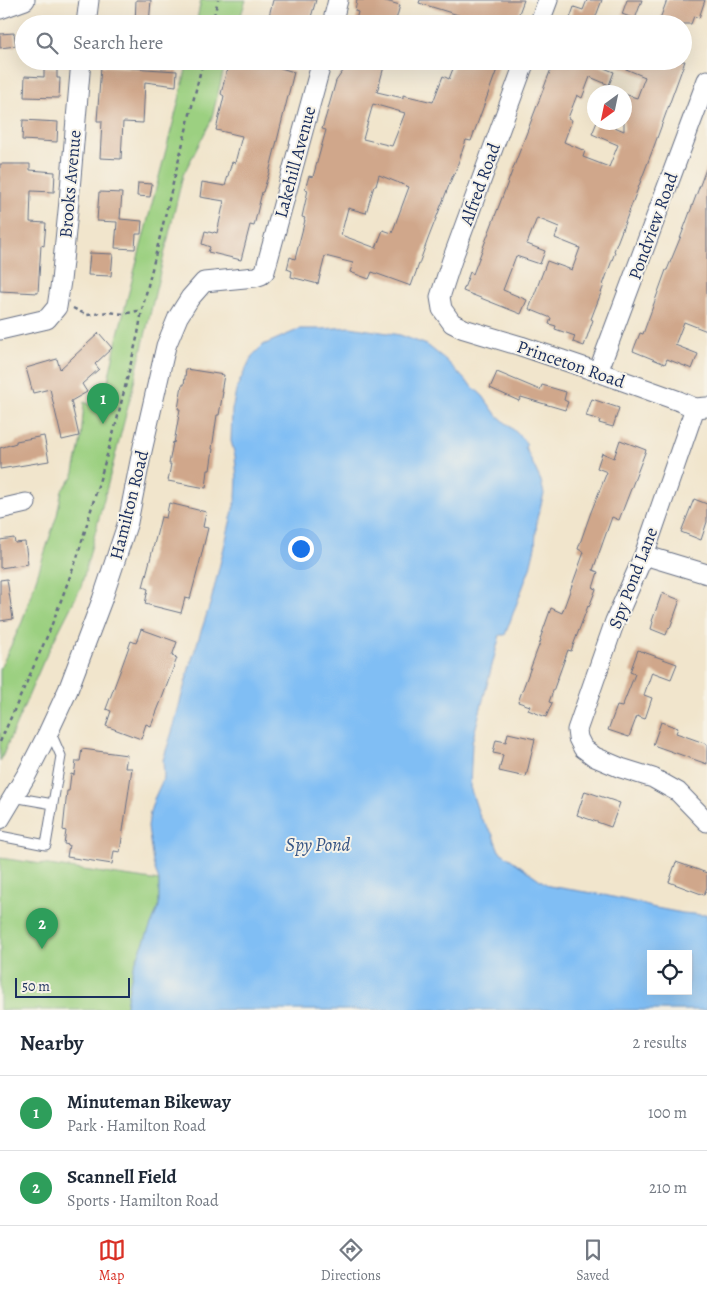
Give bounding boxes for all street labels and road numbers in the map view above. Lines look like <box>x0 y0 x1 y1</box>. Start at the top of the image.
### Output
street label: Lakehill Avenue <box>269 103 321 221</box>
street label: Brooks Avenue <box>53 129 87 239</box>
street label: Alfred Road <box>454 139 506 229</box>
street label: Pondview Road <box>622 169 684 283</box>
street label: Princeton Road <box>514 334 629 394</box>
street label: Hamilton Road <box>104 448 154 562</box>
street label: Spy Pond Lane <box>603 524 663 632</box>

